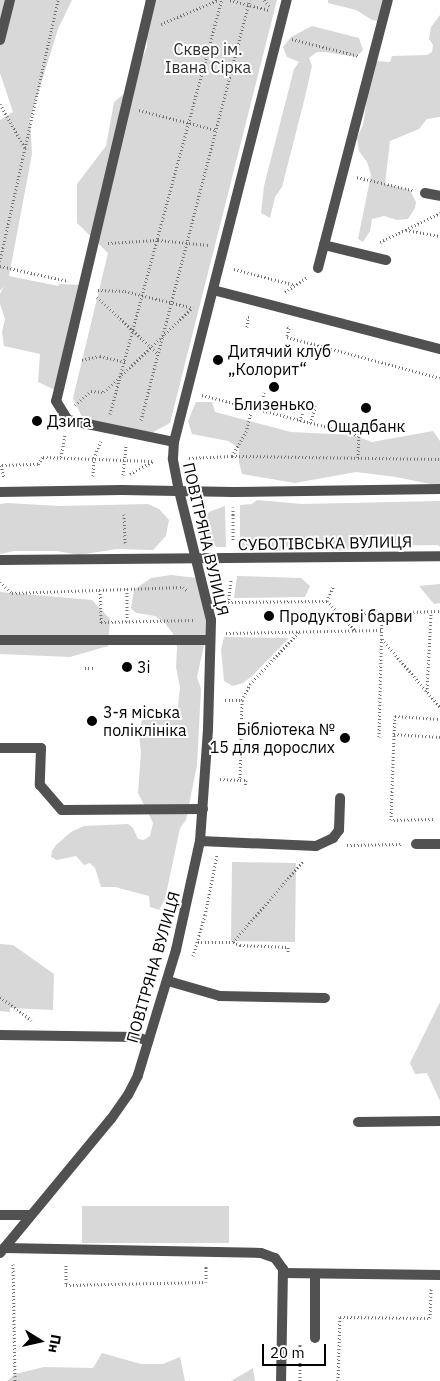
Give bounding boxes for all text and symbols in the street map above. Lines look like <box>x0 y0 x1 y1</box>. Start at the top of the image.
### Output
park label: Сквер ім. Івана Сірка <box>165 39 251 77</box>
place label: Дитячий клуб „Колорит“ <box>228 341 331 379</box>
marker: Дитячий клуб „Колорит“ <box>212 354 224 366</box>
marker: Близенько <box>268 381 280 393</box>
place label: Близенько <box>234 394 314 414</box>
marker: Ощадбанк <box>360 402 372 414</box>
place label: Дзига <box>47 411 91 431</box>
marker: Дзига <box>31 415 43 427</box>
place label: Ощадбанк <box>327 416 405 436</box>
street label: ПОВІТРЯНА ВУЛИЦЯ <box>179 461 233 617</box>
street label: СУБОТІВСЬКА ВУЛИЦЯ <box>238 532 412 554</box>
place label: Продуктові барви <box>279 606 413 626</box>
marker: Продуктові барви <box>263 610 275 622</box>
place label: 3і <box>137 657 151 677</box>
marker: 3і <box>121 661 133 673</box>
place label: 3-я міська поліклініка <box>103 702 187 740</box>
marker: 3-я міська поліклініка <box>85 714 99 728</box>
place label: Бібліотека № 15 для дорослих <box>210 719 335 757</box>
marker: Бібліотека № 15 для дорослих <box>339 732 351 744</box>
street label: ПОВІТРЯНА ВУЛИЦЯ <box>122 889 184 1045</box>
north arrow <box>15 1316 65 1366</box>
text: Пн <box>44 1333 65 1354</box>
scale bar <box>265 1334 329 1366</box>
text: 20 m <box>270 1343 305 1362</box>

